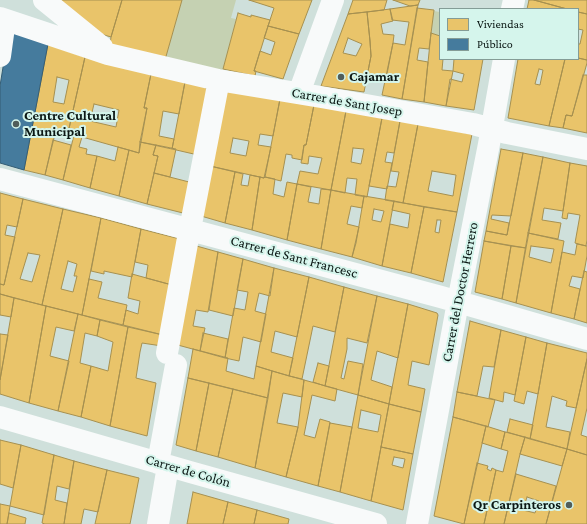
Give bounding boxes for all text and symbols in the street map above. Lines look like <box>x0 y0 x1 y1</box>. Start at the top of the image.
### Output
legend <box>439 8 579 60</box>
text: Viviendas <box>477 17 524 31</box>
text: Público <box>477 37 513 51</box>
place label: Cajamar <box>349 69 399 85</box>
marker: Cajamar <box>336 72 346 82</box>
street label: Carrer de Sant Josep <box>290 84 404 120</box>
place label: Centre Cultural Municipal <box>24 108 116 140</box>
marker: Centre Cultural Municipal <box>11 119 21 129</box>
street label: Carrer del Doctor Herrero <box>438 221 482 363</box>
street label: Carrer de Sant Francesc <box>229 232 359 282</box>
street label: Carrer de Colón <box>144 451 232 491</box>
place label: Qr Carpinteros <box>473 497 561 513</box>
marker: Qr Carpinteros <box>564 500 574 510</box>

